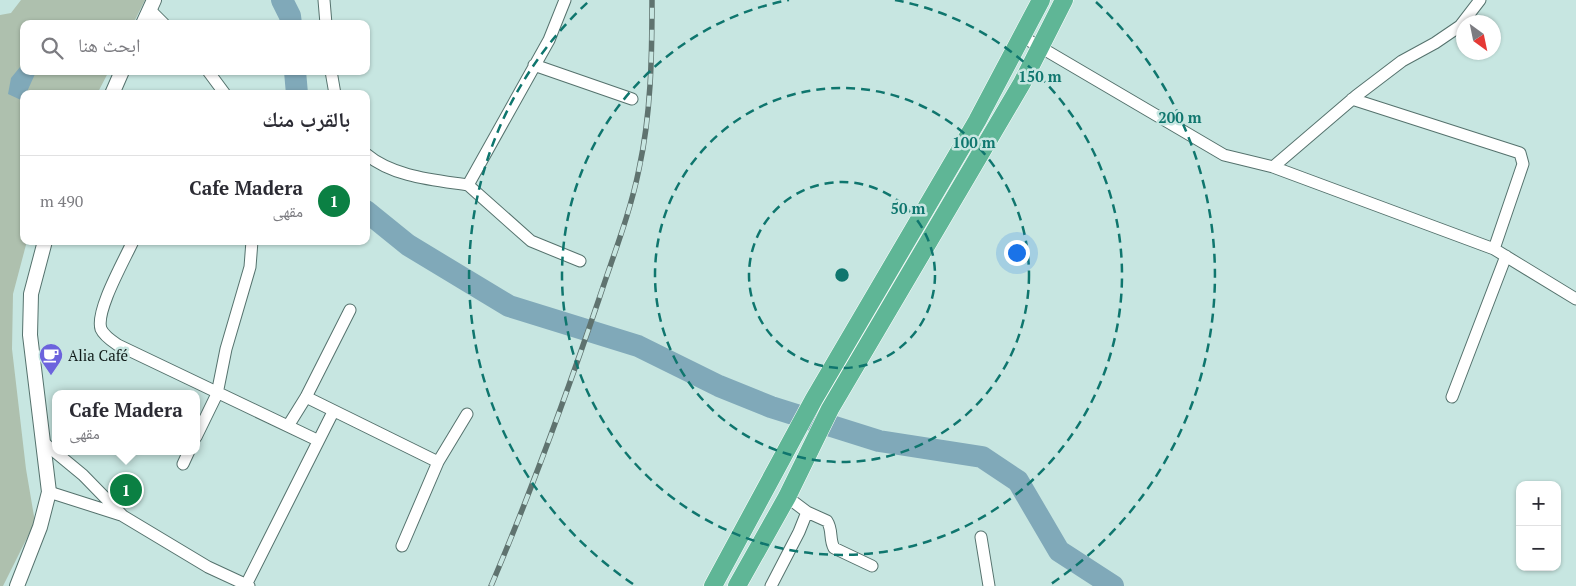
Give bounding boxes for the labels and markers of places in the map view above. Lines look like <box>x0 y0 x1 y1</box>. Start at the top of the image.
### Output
centre of rings <box>833 266 851 284</box>
cafe icon: Alia Café <box>38 342 64 376</box>
place label: Alia Café <box>68 345 128 365</box>
pin: 1 <box>110 471 142 509</box>

